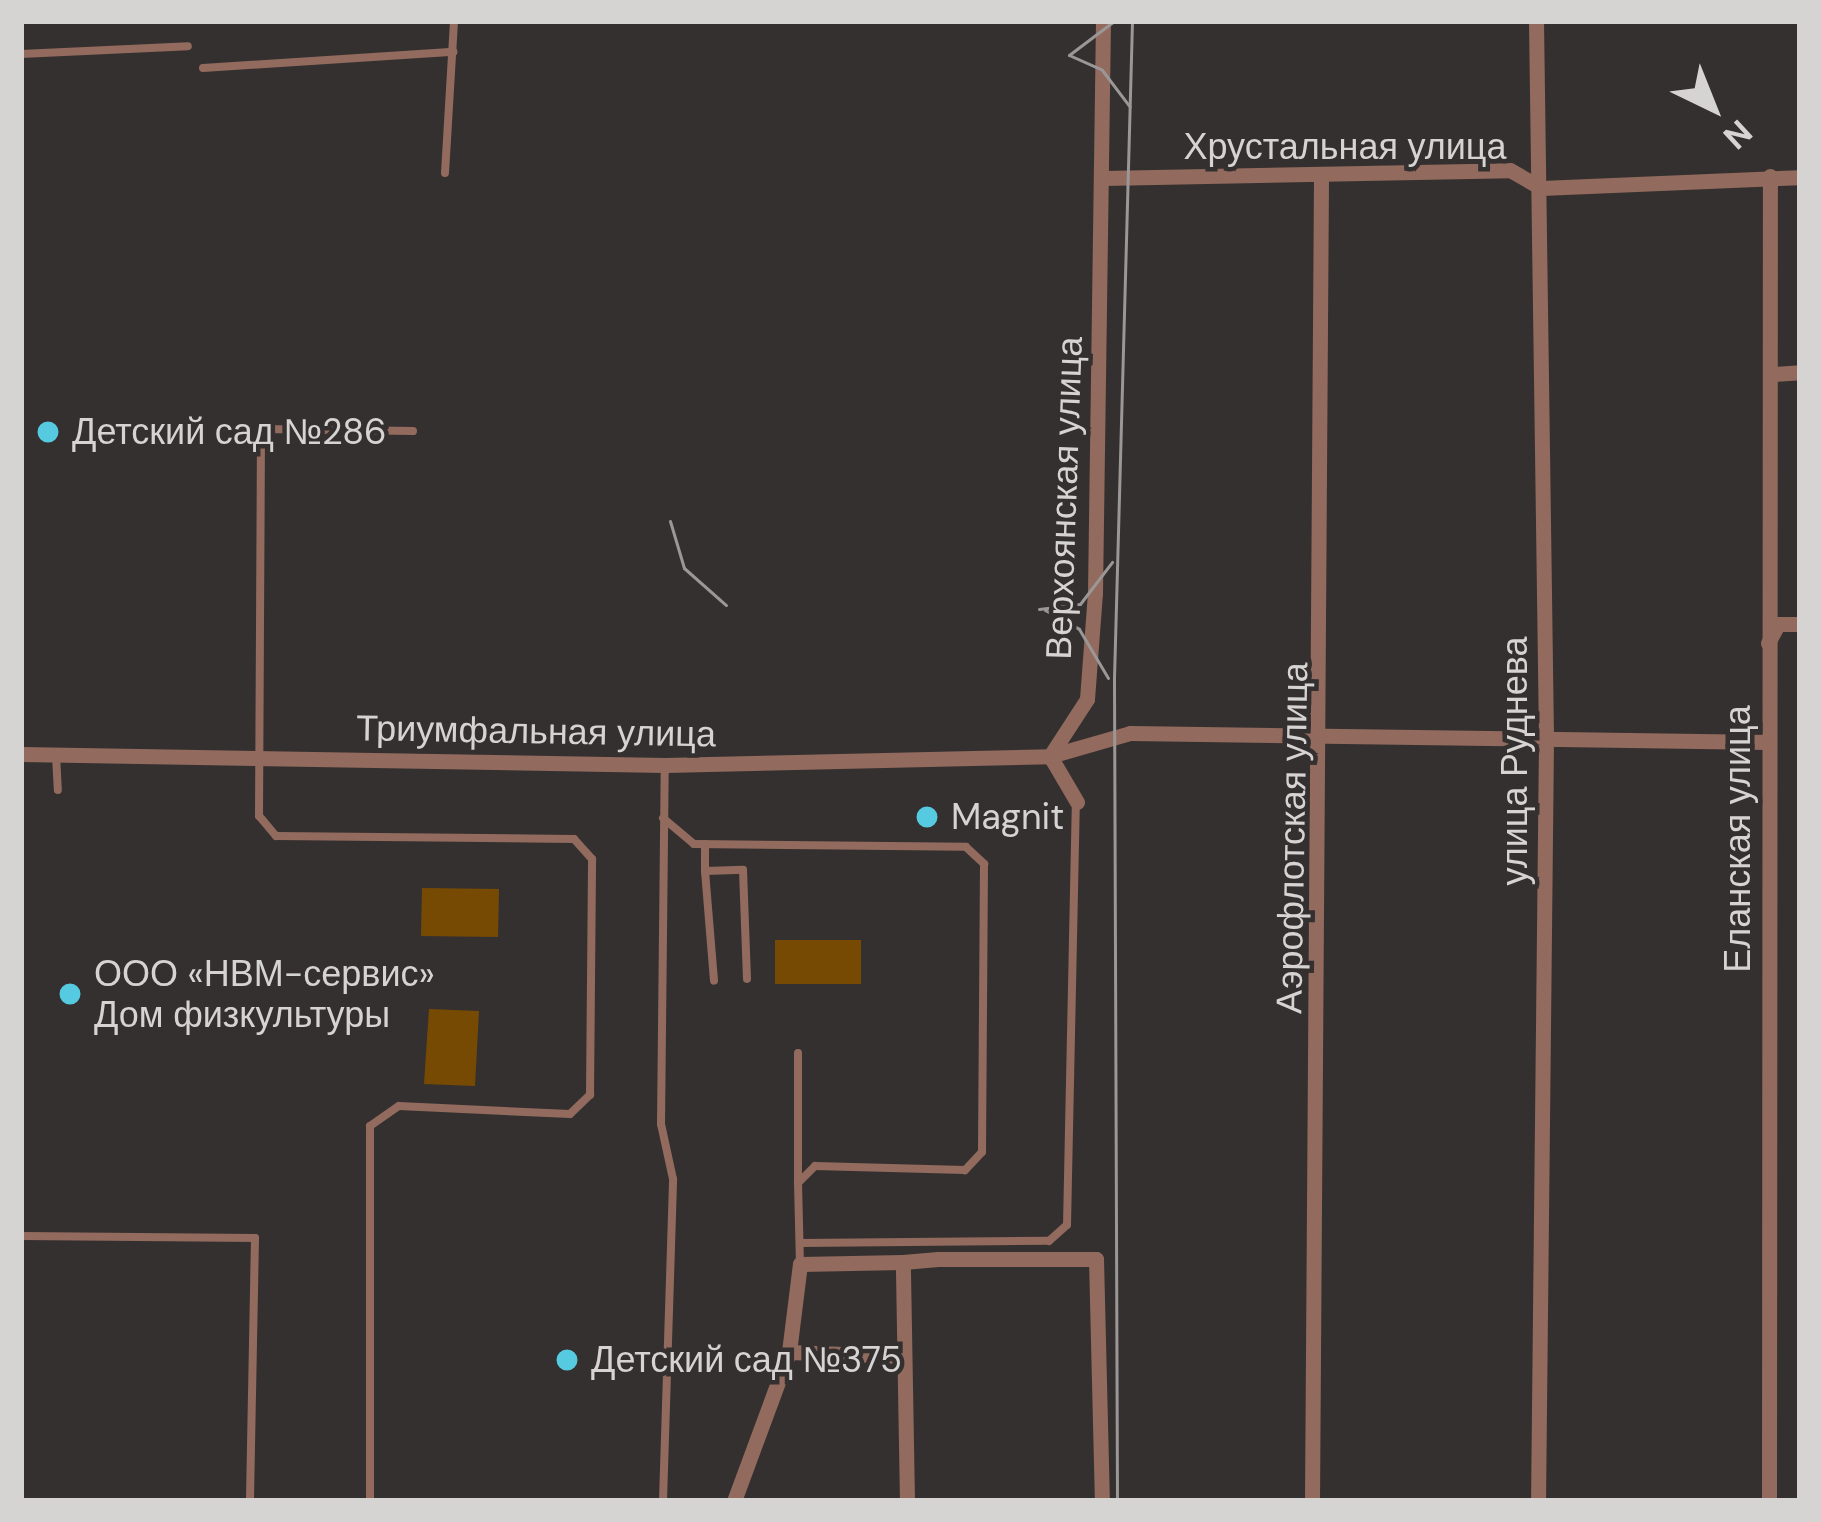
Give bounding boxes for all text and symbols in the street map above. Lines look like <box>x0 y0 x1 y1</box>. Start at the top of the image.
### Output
north arrow <box>1653 48 1773 168</box>
text: N <box>1714 111 1761 159</box>
street label: Хрустальная улица <box>1183 125 1507 169</box>
street label: Верхоянская улица <box>1037 336 1091 660</box>
place label: Детский сад №286 <box>72 410 387 454</box>
marker: Детский сад №286 <box>35 419 61 445</box>
street label: улица Руднева <box>1493 636 1537 886</box>
street label: Аэрофлотская улица <box>1267 662 1317 1014</box>
street label: Еланская улица <box>1716 705 1760 973</box>
street label: Триумфальная улица <box>356 706 716 756</box>
place label: Magnit <box>951 795 1064 839</box>
marker: Magnit <box>914 804 940 830</box>
place label: ООО «НВМ-сервис» Дом физкультуры <box>94 951 435 1036</box>
marker: ООО «НВМ-сервис» Дом физкультуры <box>57 981 83 1007</box>
place label: Детский сад №375 <box>591 1338 902 1382</box>
marker: Детский сад №375 <box>554 1347 580 1373</box>

